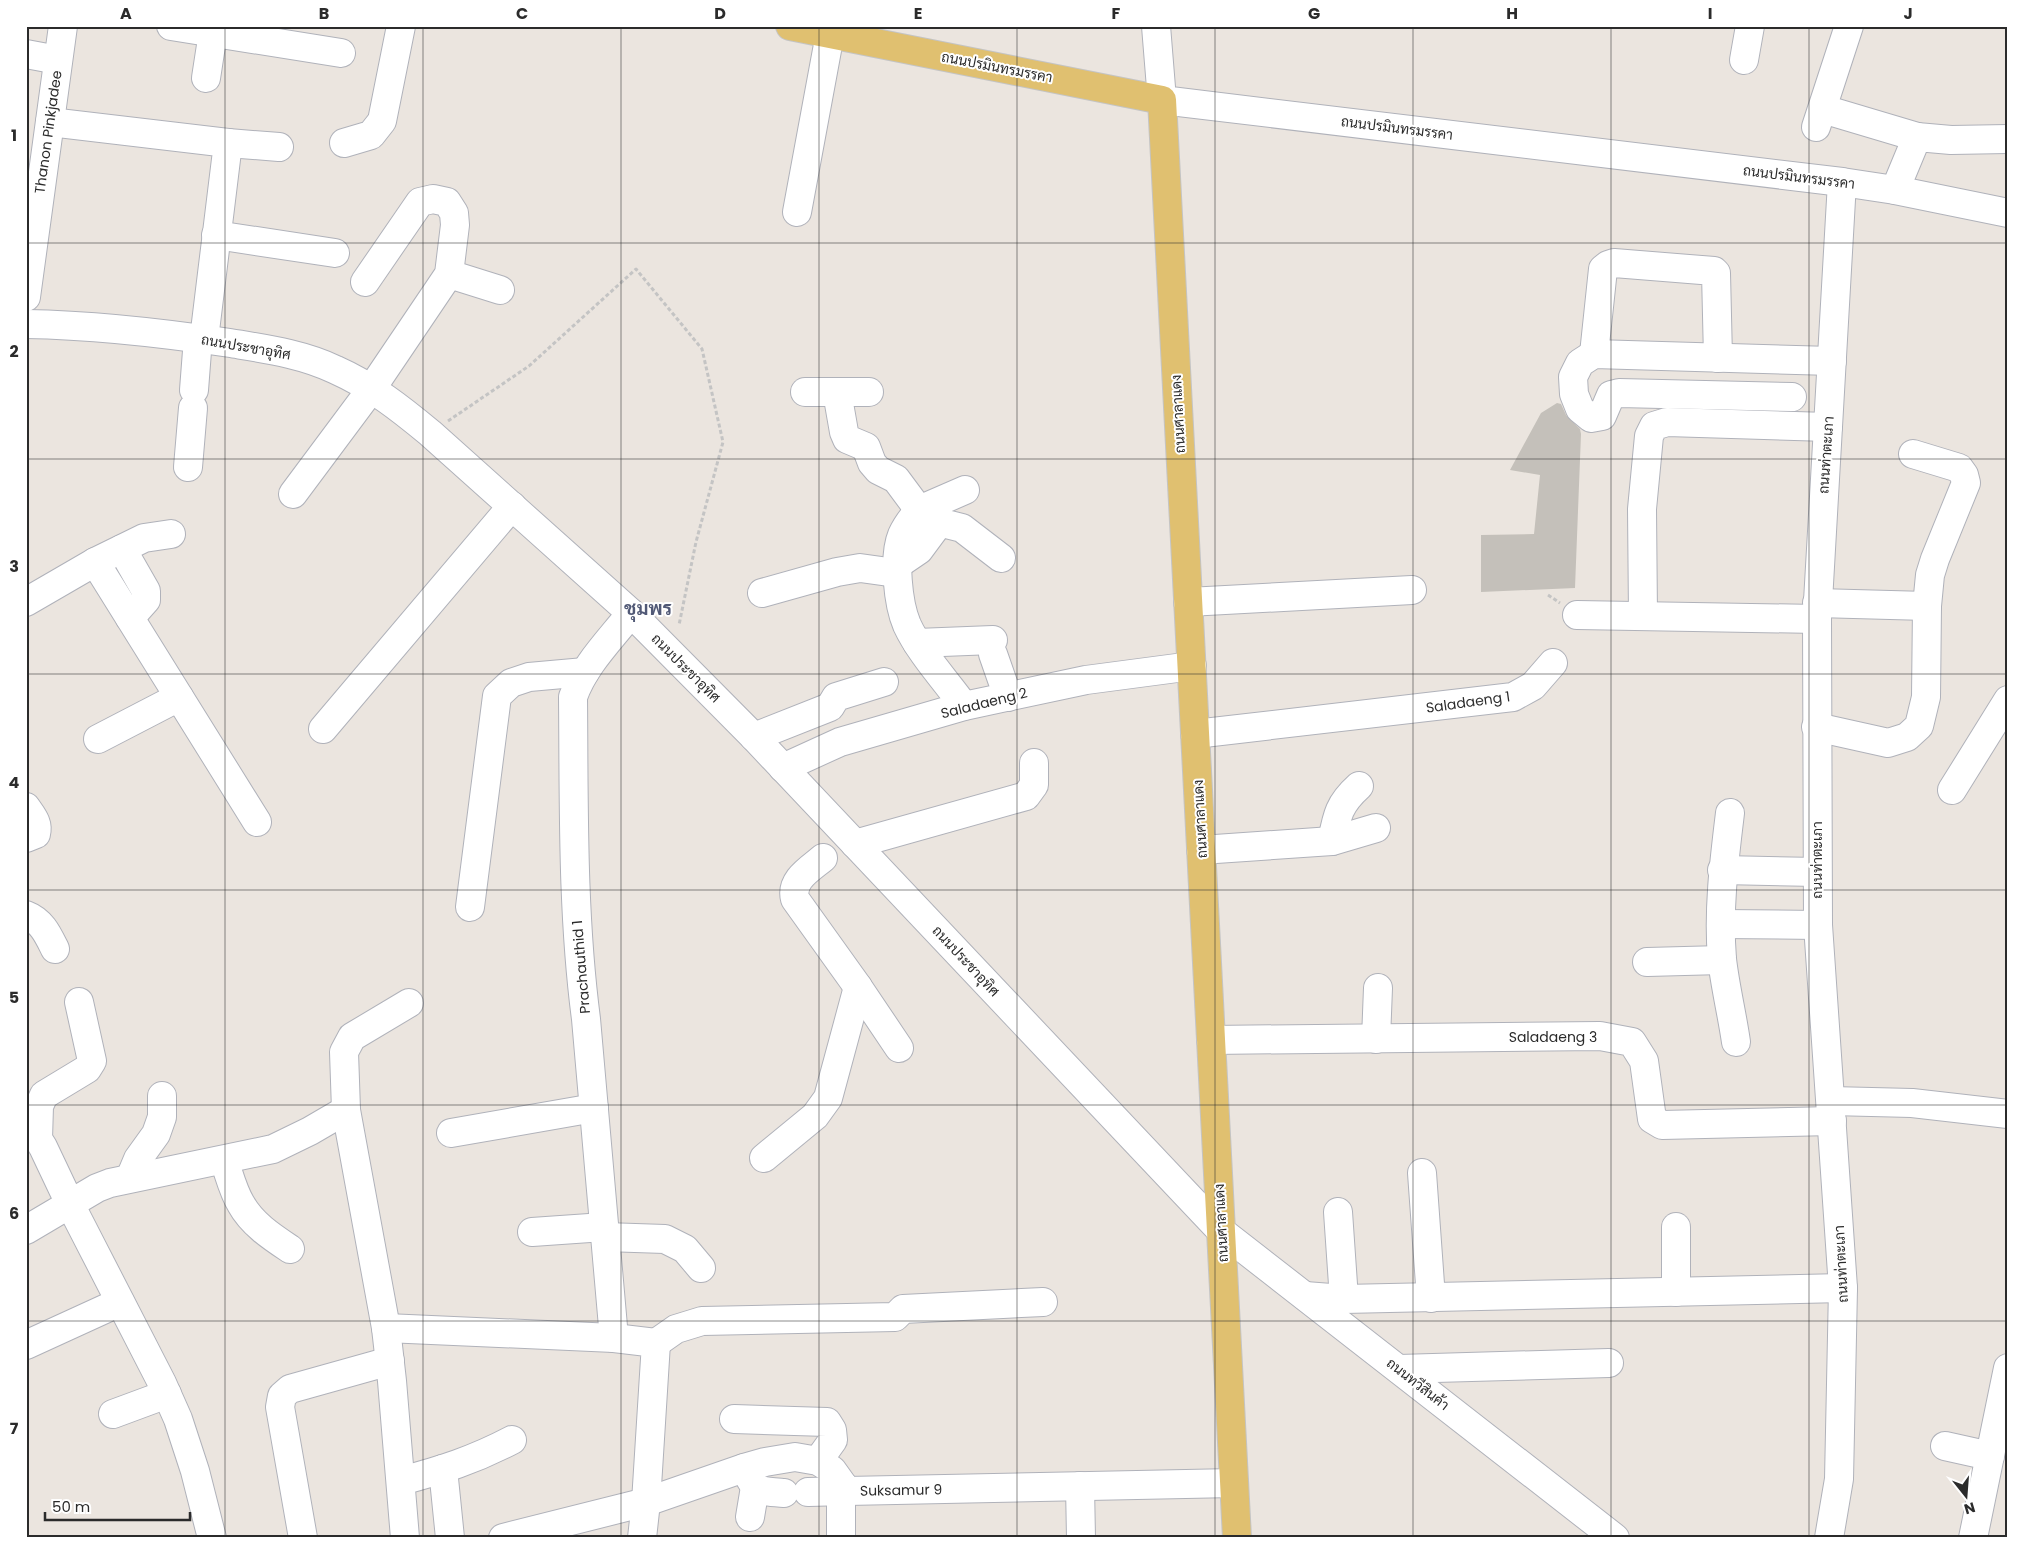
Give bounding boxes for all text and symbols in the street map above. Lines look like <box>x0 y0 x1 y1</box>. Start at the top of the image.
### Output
text: A <box>120 2 132 25</box>
text: B <box>319 2 329 25</box>
text: C <box>516 2 528 25</box>
text: D <box>714 2 726 25</box>
text: E <box>914 2 922 25</box>
text: F <box>1112 2 1121 25</box>
text: G <box>1308 2 1320 25</box>
text: H <box>1506 2 1518 25</box>
text: I <box>1708 2 1712 25</box>
text: J <box>1903 2 1913 25</box>
street label: ถนนปรมินทรมรรคา <box>940 46 1054 88</box>
street label: Thanon Pinkjadee <box>29 69 67 195</box>
street label: ถนนปรมินทรมรรคา <box>1340 111 1454 145</box>
text: 1 <box>11 124 17 147</box>
street label: ถนนปรมินทรมรรคา <box>1742 160 1856 194</box>
street label: ถนนประชาอุทิศ <box>200 329 292 365</box>
text: 2 <box>9 340 19 363</box>
street label: ถนนศาลาแดง <box>1166 374 1190 454</box>
street label: ถนนท่าตะเภา <box>1813 416 1839 494</box>
text: 3 <box>9 555 19 578</box>
district label: ชุมพร <box>624 595 672 623</box>
street label: ถนนประชาอุทิศ <box>647 629 725 707</box>
street label: Saladaeng 2 <box>939 683 1029 723</box>
street label: Saladaeng 1 <box>1425 686 1511 718</box>
text: 4 <box>9 771 20 794</box>
street label: ถนนศาลาแดง <box>1188 779 1212 859</box>
street label: ถนนท่าตะเภา <box>1807 821 1827 899</box>
street label: Prachauthid 1 <box>567 919 595 1015</box>
street label: ถนนประชาอุทิศ <box>928 921 1004 1001</box>
text: 5 <box>9 986 19 1009</box>
street label: Saladaeng 3 <box>1509 1027 1597 1047</box>
street label: ถนนศาลาแดง <box>1209 1183 1233 1263</box>
text: 6 <box>9 1202 19 1225</box>
street label: ถนนท่าตะเภา <box>1829 1225 1853 1303</box>
street label: ถนนทวีสินค้า <box>1382 1353 1454 1415</box>
text: 7 <box>10 1417 19 1440</box>
north arrow <box>1942 1472 1992 1522</box>
street label: Suksamur 9 <box>860 1479 942 1501</box>
scale bar <box>45 1489 190 1521</box>
text: 50 m <box>52 1496 90 1517</box>
text: N <box>1962 1497 1978 1520</box>

